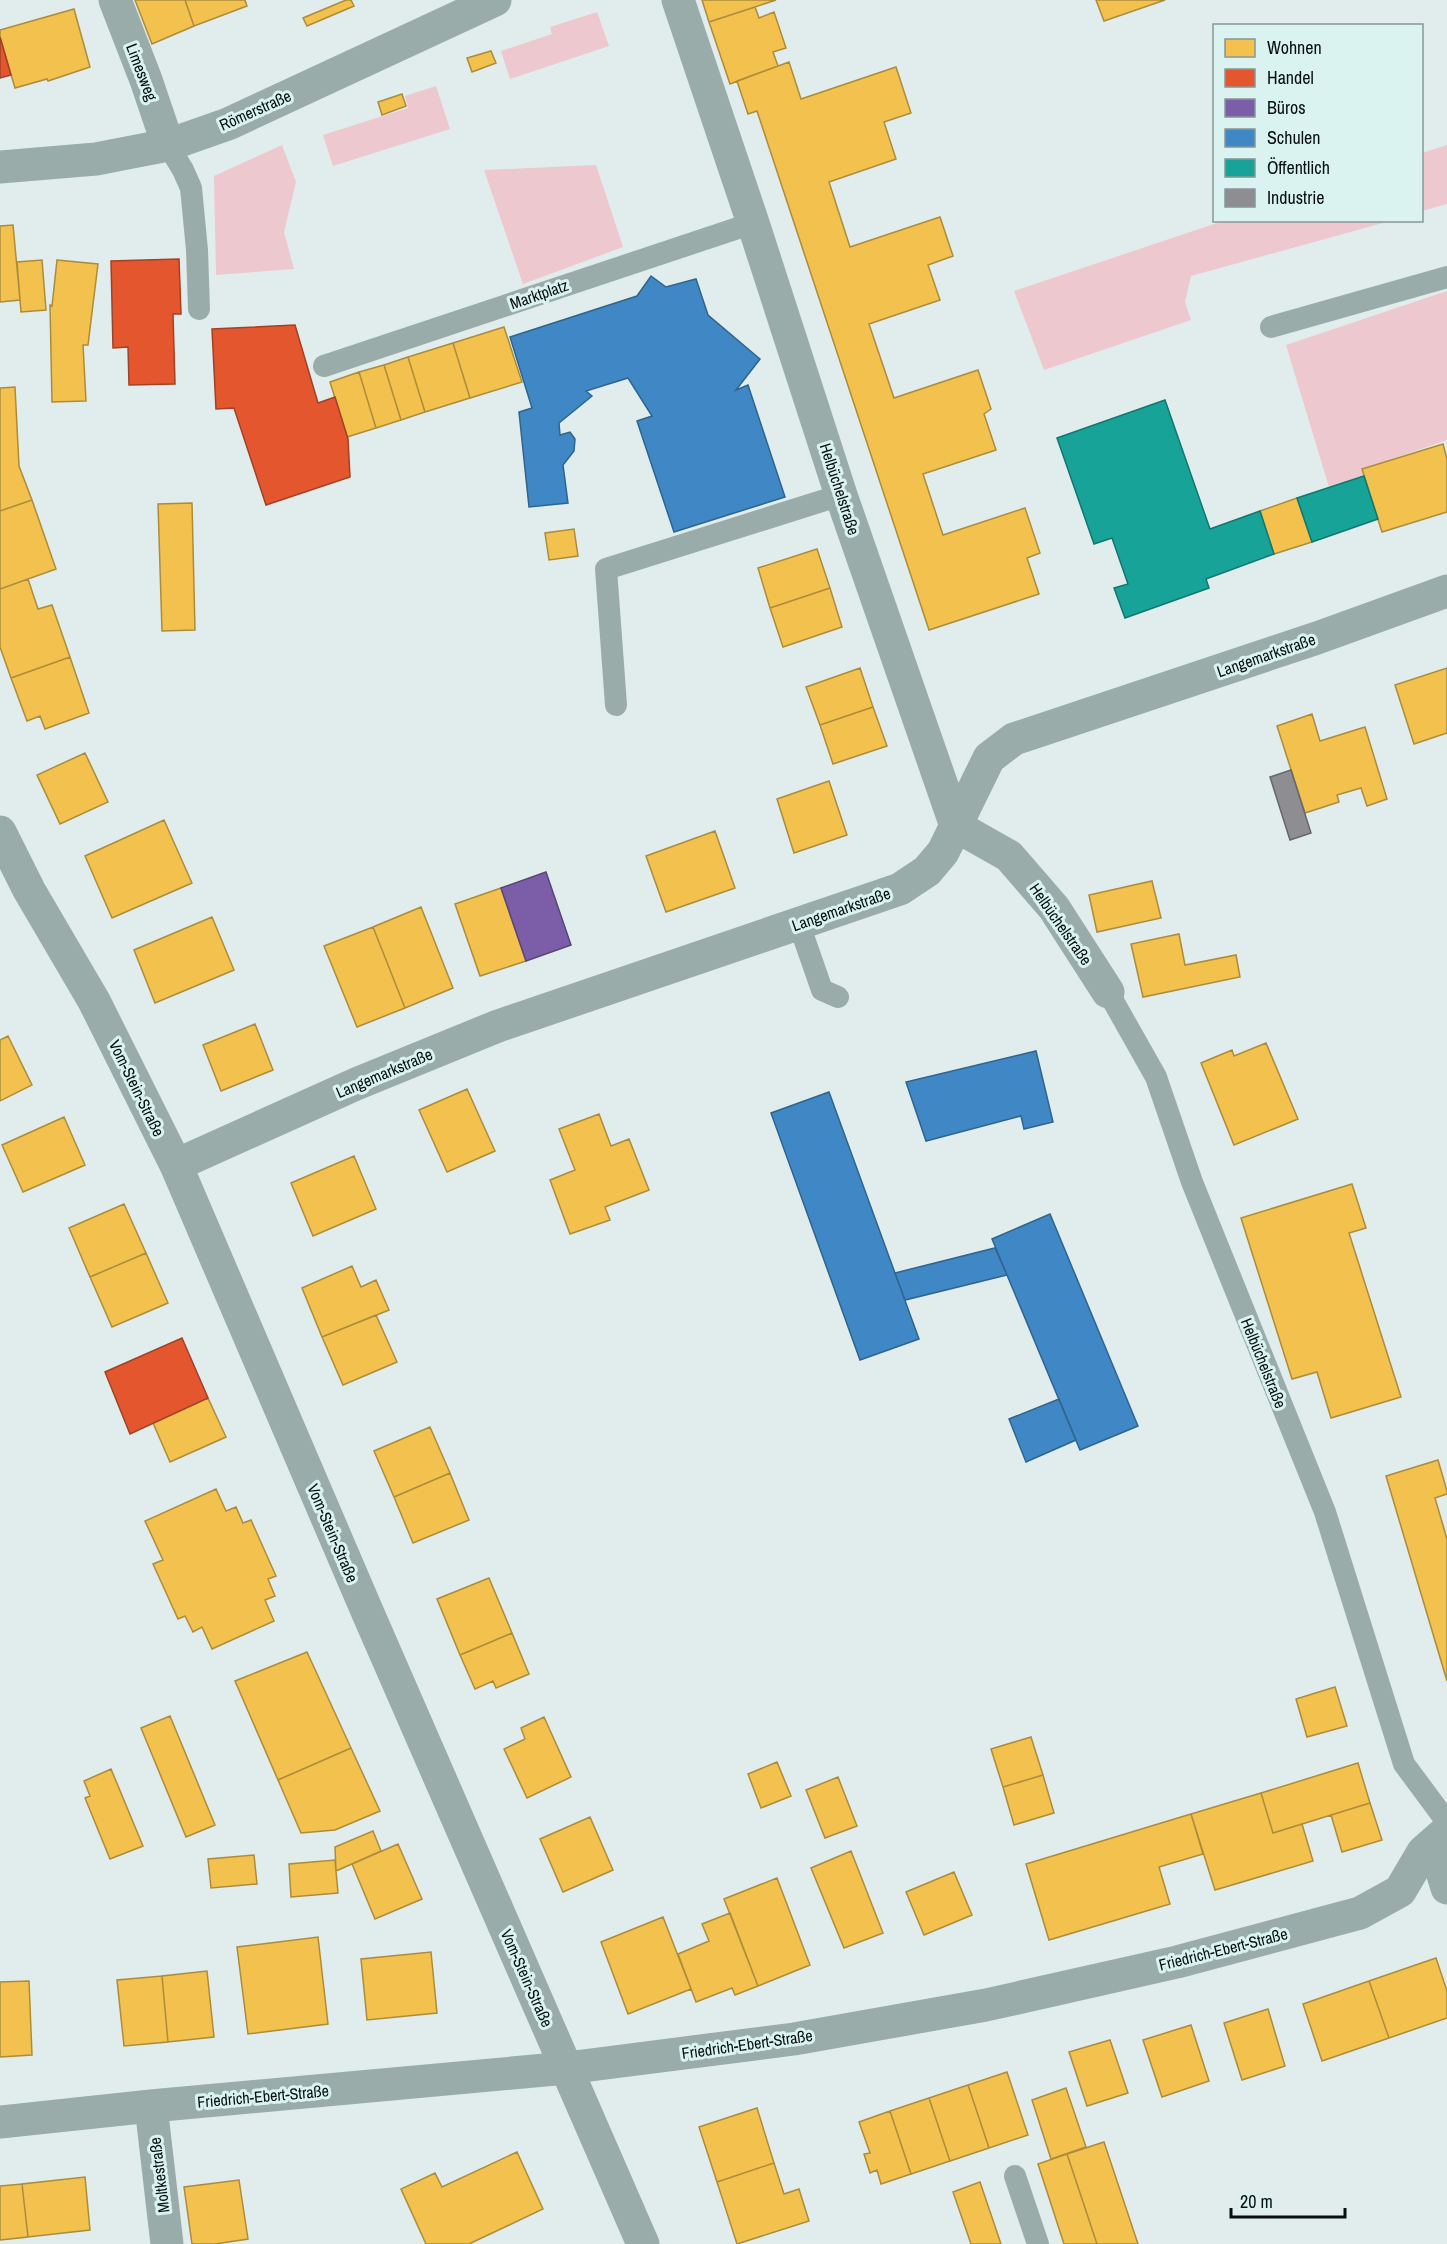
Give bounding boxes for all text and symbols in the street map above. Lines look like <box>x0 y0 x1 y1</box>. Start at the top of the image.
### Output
legend <box>1213 24 1423 222</box>
text: Wohnen <box>1267 35 1322 60</box>
street label: Limesweg <box>121 40 163 105</box>
text: Handel <box>1267 65 1314 90</box>
street label: Römerstraße <box>216 84 294 136</box>
text: Büros <box>1267 95 1306 120</box>
text: Schulen <box>1267 125 1320 150</box>
text: Öffentlich <box>1267 155 1330 180</box>
text: Industrie <box>1267 185 1324 210</box>
street label: Marktplatz <box>507 274 572 314</box>
street label: Helbüchelstraße <box>815 440 865 538</box>
street label: Langemarkstraße <box>1214 628 1318 682</box>
street label: Helbüchelstraße <box>1025 879 1097 969</box>
street label: Langemarkstraße <box>789 882 893 936</box>
street label: Vom-Stein-Straße <box>104 1036 170 1140</box>
street label: Langemarkstraße <box>332 1043 436 1103</box>
street label: Helbüchelstraße <box>1236 1315 1292 1411</box>
street label: Vom-Stein-Straße <box>302 1480 364 1586</box>
street label: Friedrich-Ebert-Straße <box>1156 1922 1290 1976</box>
street label: Vom-Stein-Straße <box>496 1926 558 2030</box>
street label: Friedrich-Ebert-Straße <box>680 2024 814 2064</box>
street label: Friedrich-Ebert-Straße <box>196 2079 330 2113</box>
street label: Moltkestraße <box>143 2136 175 2214</box>
scale bar <box>1231 2181 1345 2219</box>
text: 20 m <box>1240 2189 1273 2214</box>

